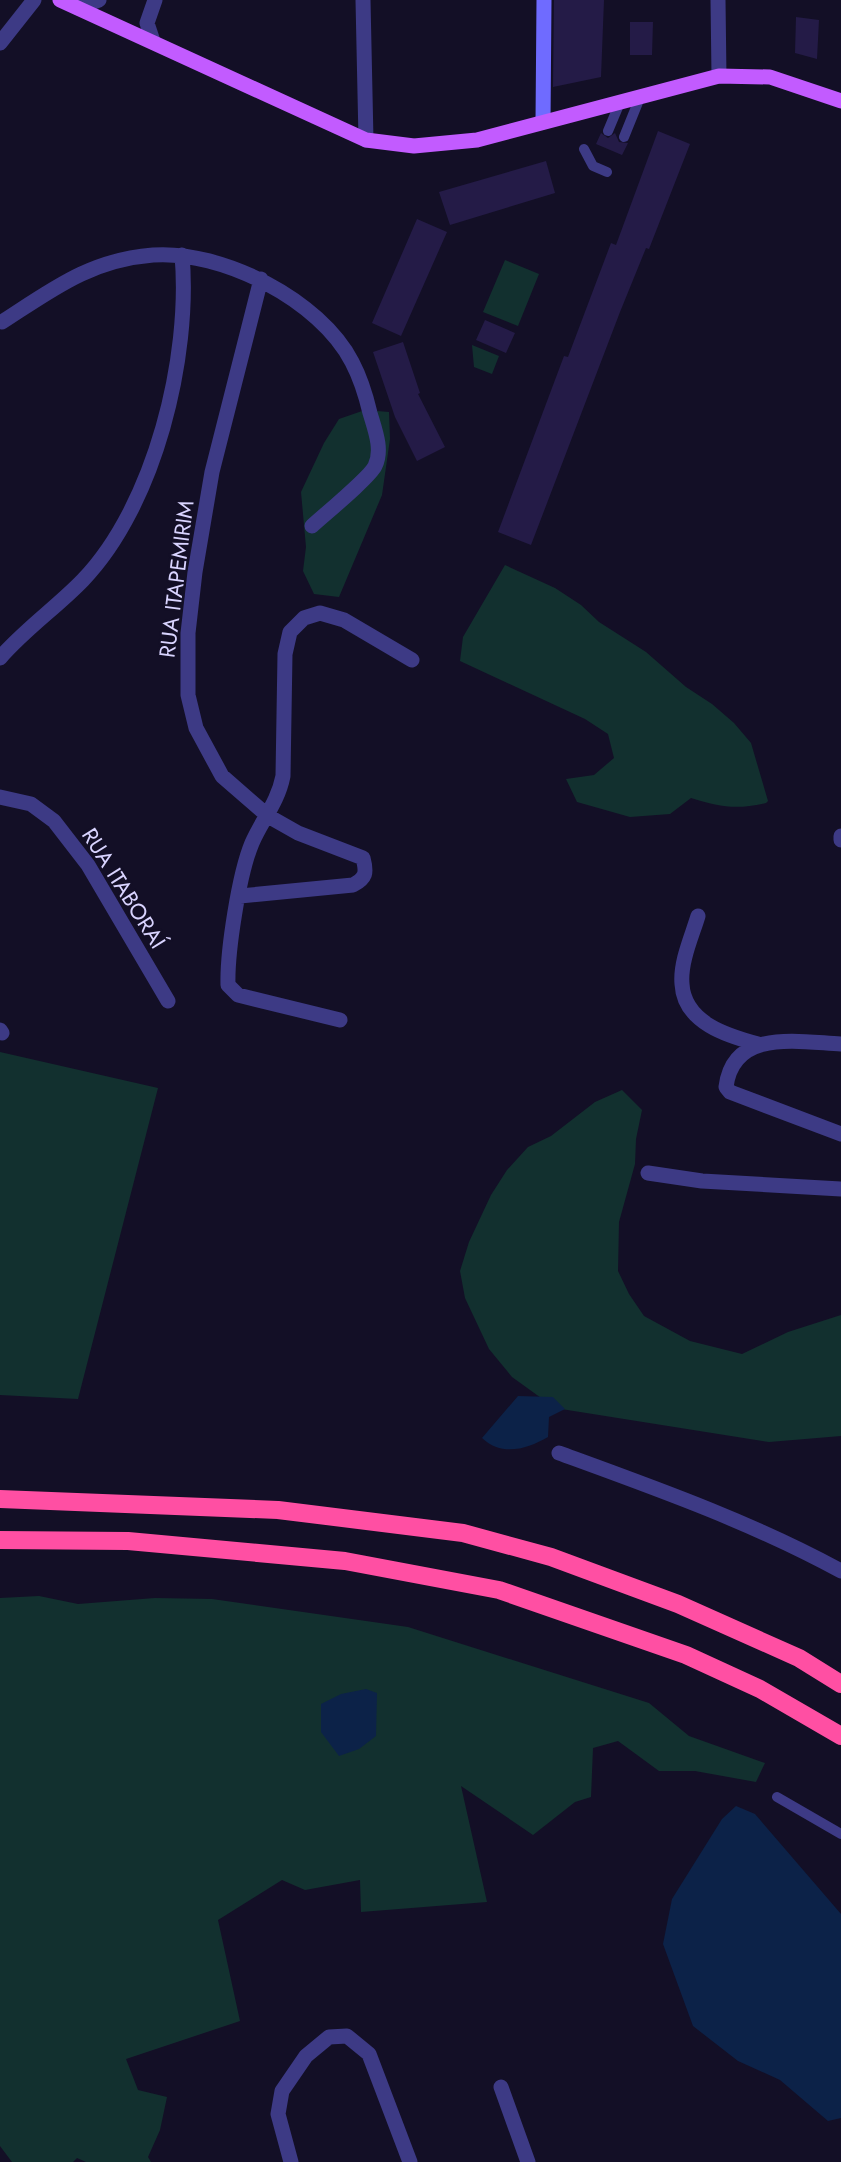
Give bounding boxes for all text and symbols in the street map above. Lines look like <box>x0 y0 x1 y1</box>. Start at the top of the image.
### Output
street label: RUA ITAPEMIRIM <box>150 499 202 659</box>
street label: RUA ITABORAÍ <box>74 821 174 955</box>

